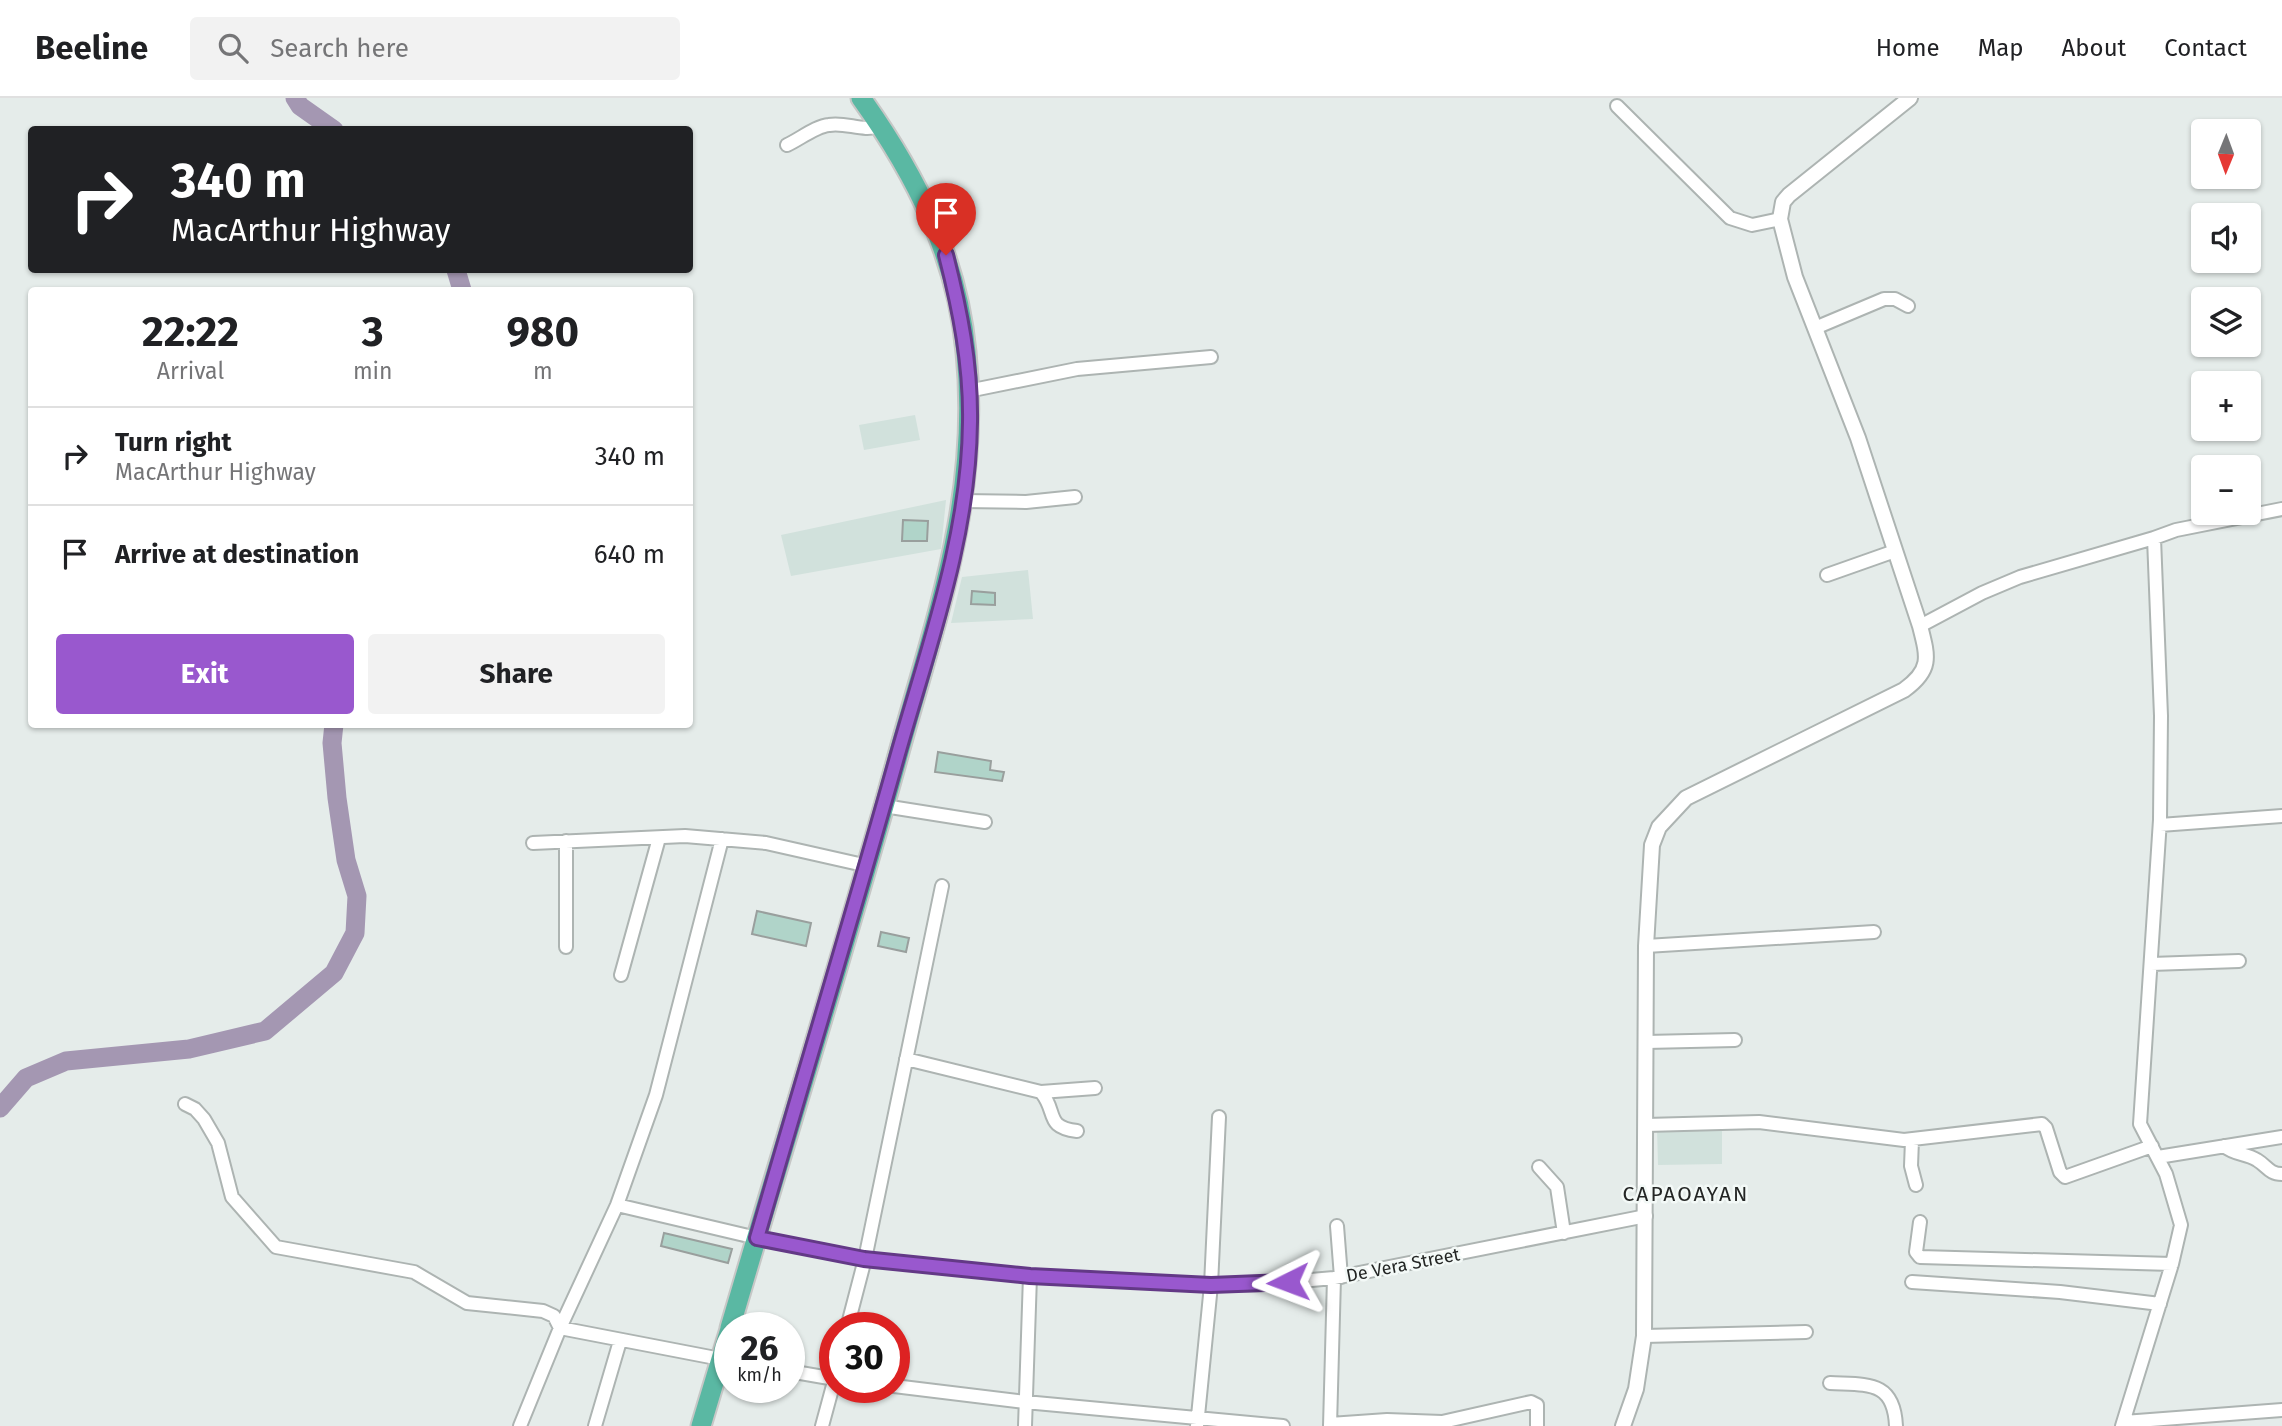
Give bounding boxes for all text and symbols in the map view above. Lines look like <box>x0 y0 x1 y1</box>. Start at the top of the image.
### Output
search box <box>190 17 680 80</box>
text: Beeline <box>35 28 148 68</box>
icon: search <box>214 29 252 67</box>
text: Search here <box>270 33 409 64</box>
text: Home <box>1876 34 1940 62</box>
text: Map <box>1978 34 2024 62</box>
text: About <box>2062 34 2126 62</box>
text: Contact <box>2164 34 2247 62</box>
north arrow <box>2191 119 2261 189</box>
map controls <box>2191 119 2261 525</box>
text: 340 m <box>171 151 306 210</box>
icon: right <box>56 154 147 245</box>
pin <box>916 183 976 255</box>
icon: arrive <box>927 194 965 232</box>
button: sound <box>2191 203 2261 273</box>
text: MacArthur Highway <box>171 211 450 249</box>
button: layers <box>2191 287 2261 357</box>
text: 22:22 <box>142 307 239 357</box>
text: 3 <box>362 307 384 357</box>
text: 980 <box>507 307 579 357</box>
text: Arrival <box>157 357 224 385</box>
text: min <box>353 357 393 385</box>
text: m <box>533 357 553 385</box>
button: + <box>2191 371 2261 441</box>
text: Turn right <box>115 427 232 458</box>
icon: right <box>56 437 94 475</box>
text: 340 m <box>595 441 665 472</box>
button: − <box>2191 455 2261 525</box>
text: MacArthur Highway <box>115 458 316 486</box>
icon: arrive <box>56 535 94 573</box>
text: Arrive at destination <box>115 539 359 570</box>
text: 640 m <box>594 539 665 570</box>
button: Exit <box>56 634 354 714</box>
button: Share <box>368 634 665 714</box>
district label: CAPAOAYAN <box>1623 1181 1749 1207</box>
street label: De Vera Street <box>1344 1243 1462 1287</box>
position arrow <box>1251 1245 1325 1319</box>
speed limit sign: 30 <box>819 1312 910 1403</box>
text: 26 <box>741 1327 778 1369</box>
text: km/h <box>737 1364 782 1386</box>

